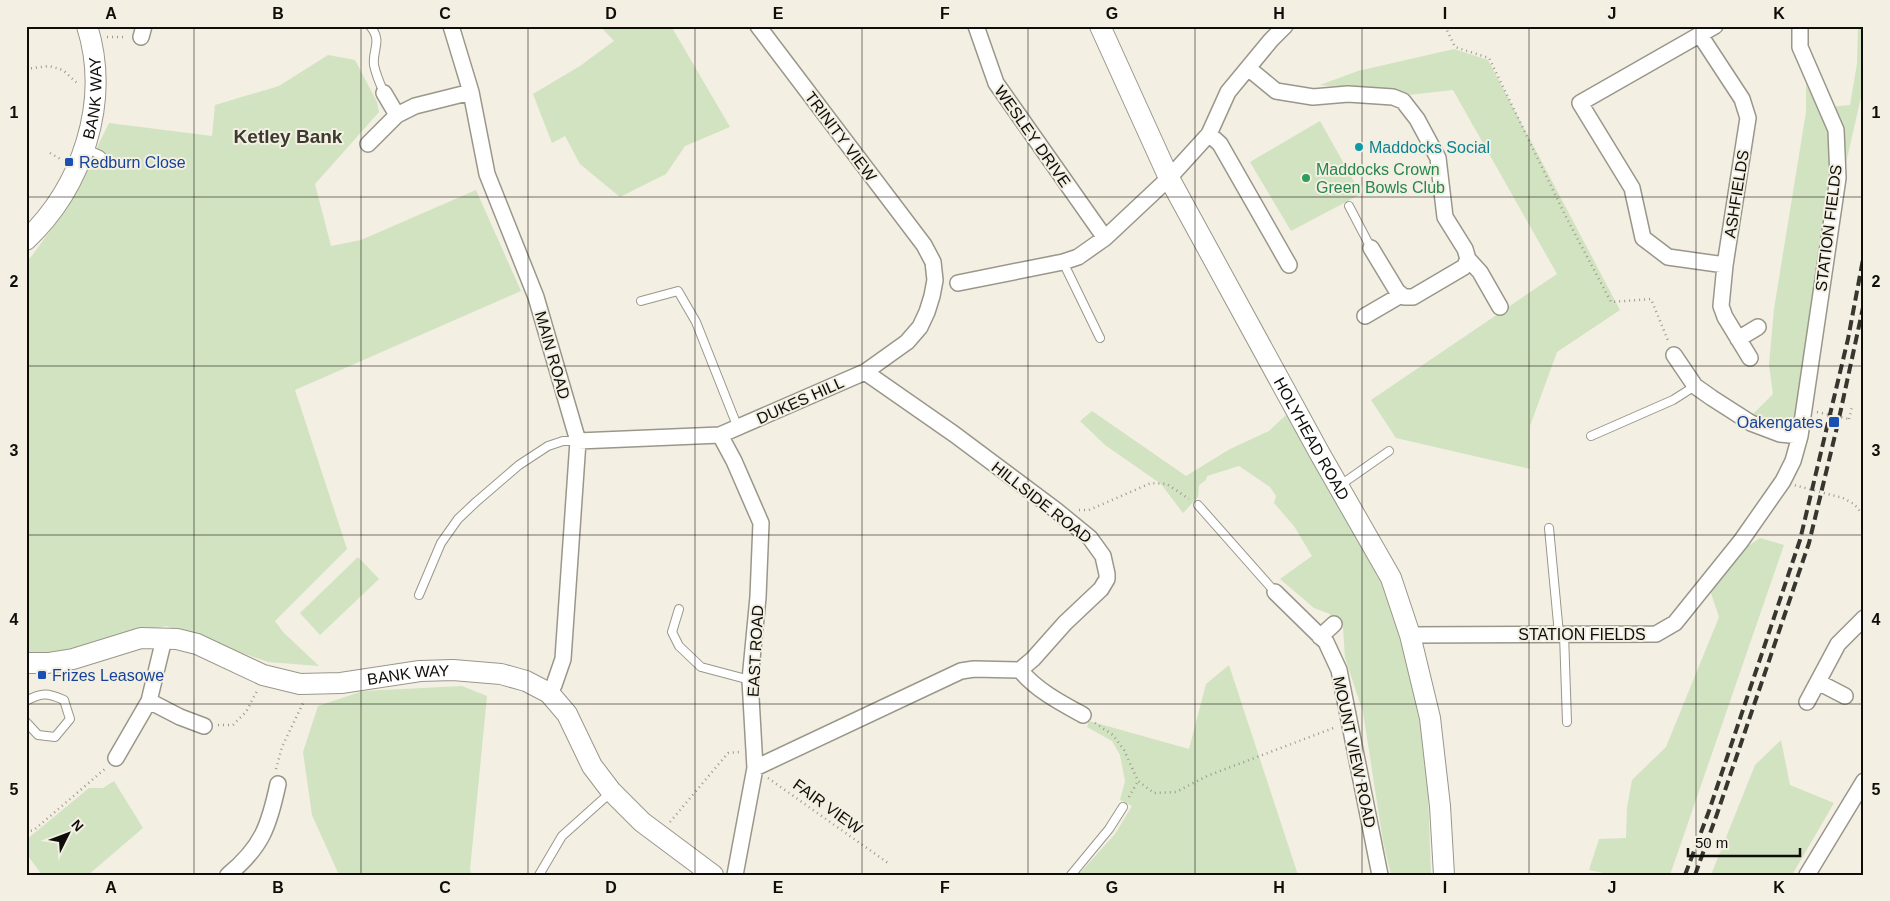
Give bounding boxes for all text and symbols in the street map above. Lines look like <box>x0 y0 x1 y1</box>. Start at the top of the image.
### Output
text: A <box>105 5 117 22</box>
text: B <box>272 5 284 22</box>
text: C <box>439 5 451 22</box>
text: D <box>605 5 617 22</box>
text: E <box>773 5 784 22</box>
text: F <box>940 5 950 22</box>
text: G <box>1106 5 1118 22</box>
text: H <box>1273 5 1285 22</box>
text: I <box>1443 5 1447 22</box>
text: J <box>1608 5 1616 22</box>
text: K <box>1773 5 1785 22</box>
street label: BANK WAY <box>80 56 105 141</box>
street label: WESLEY DRIVE <box>991 82 1074 190</box>
street label: TRINITY VIEW <box>802 88 880 185</box>
text: 1 <box>10 104 19 121</box>
text: 1 <box>1872 104 1881 121</box>
district label: Ketley Bank <box>234 126 343 147</box>
place label: Maddocks Social <box>1369 139 1490 156</box>
marker: Maddocks Social <box>1353 141 1365 153</box>
street label: ASHFIELDS <box>1721 149 1752 239</box>
place label: Redburn Close <box>79 154 186 171</box>
marker: Redburn Close <box>63 156 75 168</box>
place label: Maddocks Crown Green Bowls Club <box>1316 161 1445 196</box>
street label: STATION FIELDS <box>1812 164 1845 292</box>
marker: Maddocks Crown Green Bowls Club <box>1300 172 1312 184</box>
text: 2 <box>10 273 19 290</box>
text: 2 <box>1872 273 1881 290</box>
street label: MAIN ROAD <box>532 309 573 401</box>
street label: DUKES HILL <box>754 374 846 427</box>
street label: HOLYHEAD ROAD <box>1271 374 1352 503</box>
place label: Oakengates <box>1737 414 1823 431</box>
marker: Oakengates <box>1827 415 1841 429</box>
text: 3 <box>10 442 19 459</box>
text: 3 <box>1872 442 1881 459</box>
street label: HILLSIDE ROAD <box>988 458 1095 547</box>
street label: EAST ROAD <box>745 605 766 697</box>
text: 4 <box>10 611 19 628</box>
text: 4 <box>1872 611 1881 628</box>
street label: STATION FIELDS <box>1518 626 1646 643</box>
street label: BANK WAY <box>366 662 450 688</box>
place label: Frizes Leasowe <box>52 667 164 684</box>
marker: Frizes Leasowe <box>36 669 48 681</box>
street label: MOUNT VIEW ROAD <box>1330 675 1379 829</box>
street label: FAIR VIEW <box>790 776 866 838</box>
text: 5 <box>10 781 19 798</box>
text: 5 <box>1872 781 1881 798</box>
north arrow <box>42 808 92 858</box>
text: N <box>68 816 87 834</box>
scale bar <box>1688 826 1800 858</box>
text: 50 m <box>1695 834 1728 851</box>
text: A <box>105 879 117 896</box>
text: B <box>272 879 284 896</box>
text: C <box>439 879 451 896</box>
text: D <box>605 879 617 896</box>
text: E <box>773 879 784 896</box>
text: F <box>940 879 950 896</box>
text: G <box>1106 879 1118 896</box>
text: H <box>1273 879 1285 896</box>
text: I <box>1443 879 1447 896</box>
text: J <box>1608 879 1616 896</box>
text: K <box>1773 879 1785 896</box>

